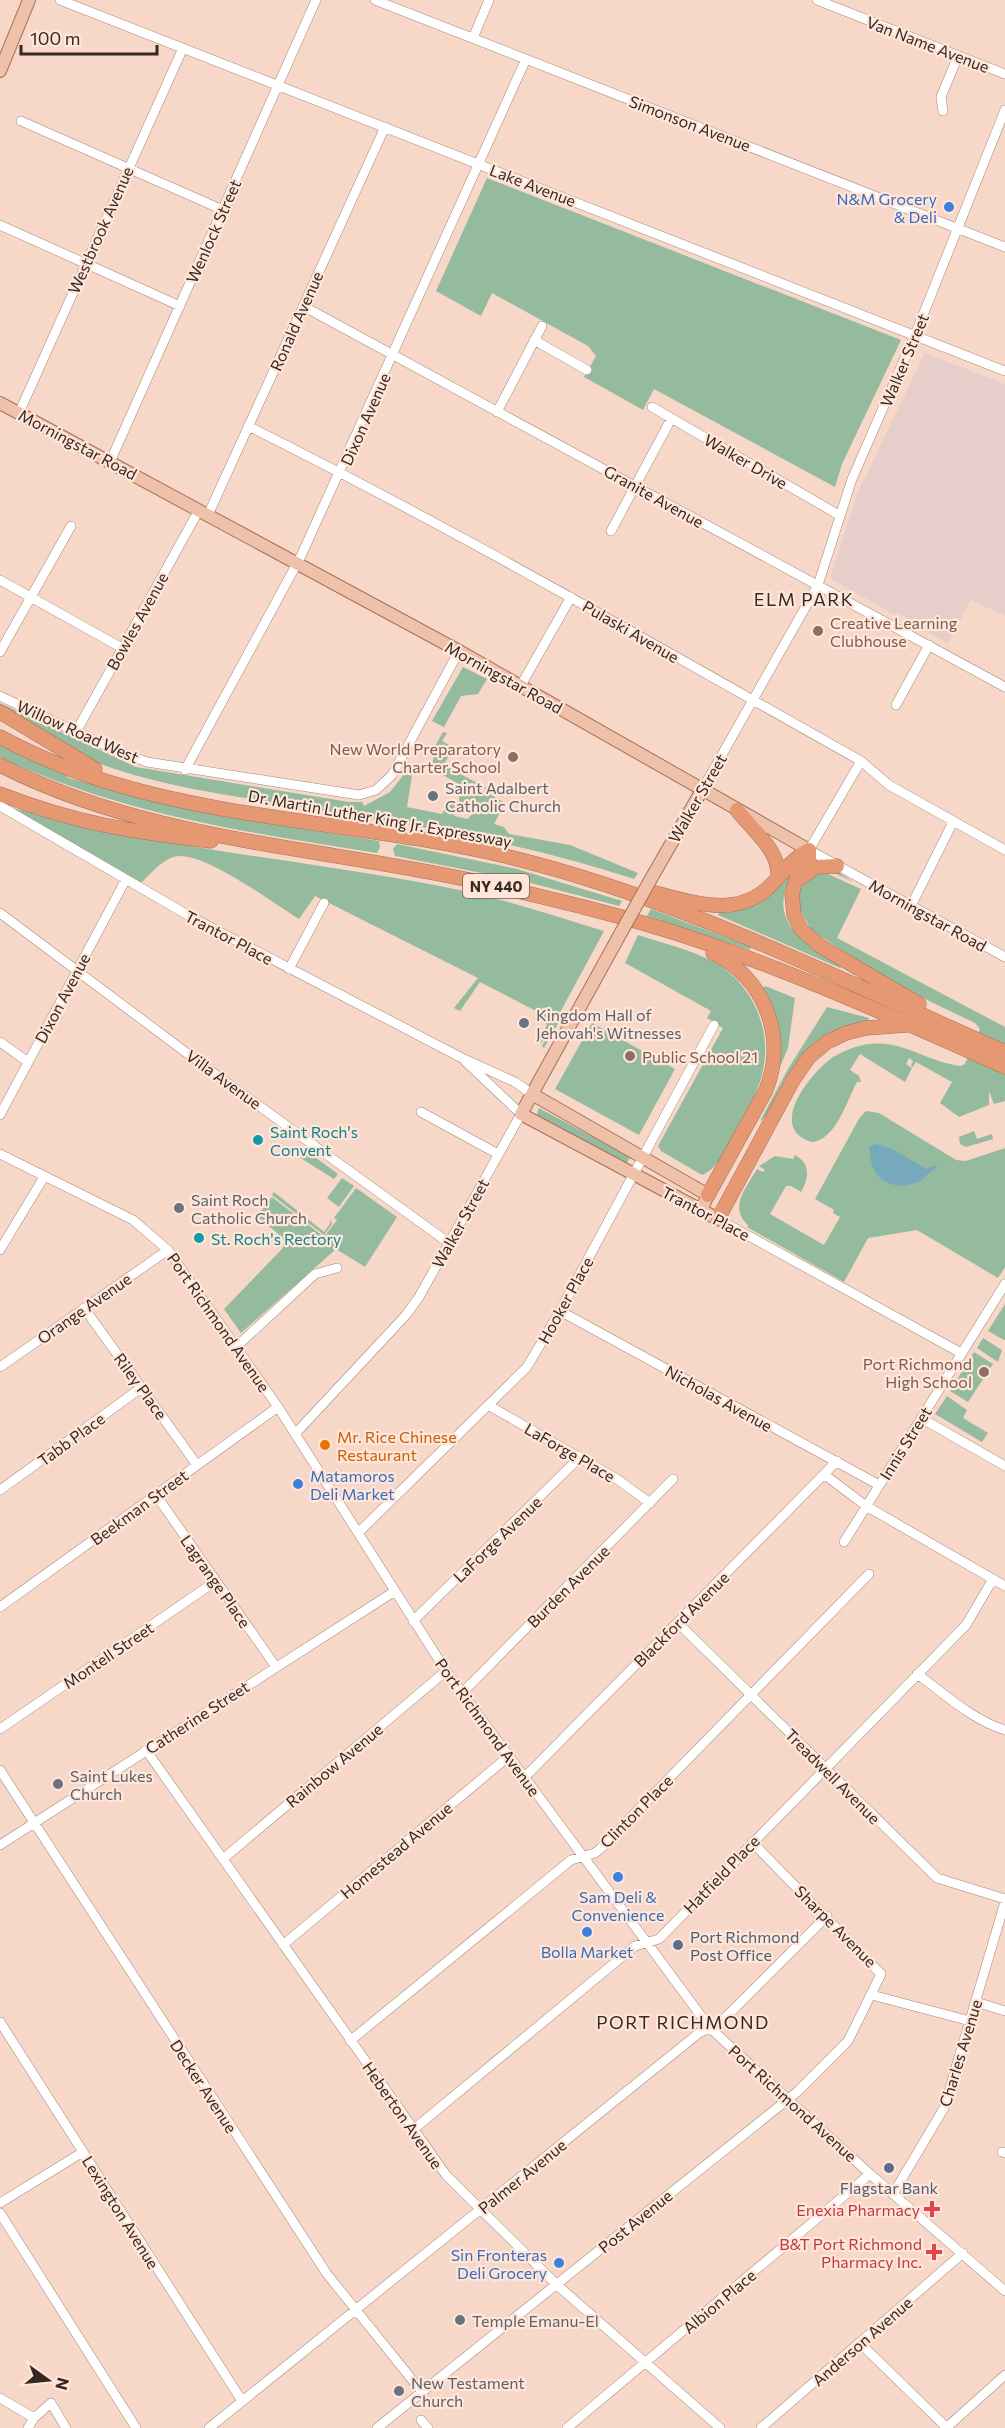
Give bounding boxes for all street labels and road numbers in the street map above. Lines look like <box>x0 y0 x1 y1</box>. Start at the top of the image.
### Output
street label: Van Name Avenue <box>864 12 992 76</box>
street label: Simonson Avenue <box>627 91 753 155</box>
street label: Lake Avenue <box>487 160 579 210</box>
street label: Westbrook Avenue <box>63 163 137 297</box>
street label: Wenlock Street <box>182 176 244 286</box>
street label: Ronald Avenue <box>266 268 326 374</box>
street label: Walker Street <box>876 310 932 409</box>
street label: Dixon Avenue <box>336 370 394 468</box>
street label: Morningstar Road <box>16 405 140 483</box>
street label: Walker Drive <box>701 430 791 492</box>
street label: Granite Avenue <box>601 461 707 531</box>
street label: Bowles Avenue <box>102 569 172 673</box>
street label: Pulaski Avenue <box>580 596 682 666</box>
street label: Morningstar Road <box>442 637 566 717</box>
street label: Willow Road West <box>14 696 142 767</box>
street label: Walker Street <box>664 750 730 846</box>
street label: Dr. Martin Luther King Jr. Expressway <box>247 785 513 851</box>
road number: NY 440 <box>463 874 529 898</box>
street label: Morningstar Road <box>866 875 990 955</box>
street label: Trantor Place <box>182 906 276 968</box>
street label: Dixon Avenue <box>30 950 94 1046</box>
street label: Villa Avenue <box>183 1045 265 1113</box>
street label: Walker Street <box>428 1175 493 1271</box>
street label: Trantor Place <box>659 1182 753 1244</box>
street label: Port Richmond Avenue <box>164 1249 274 1395</box>
street label: Hooker Place <box>533 1253 597 1347</box>
street label: Orange Avenue <box>33 1269 135 1347</box>
street label: Riley Place <box>111 1349 171 1423</box>
street label: Nicholas Avenue <box>662 1361 776 1435</box>
street label: Innis Street <box>875 1403 935 1483</box>
street label: Tabb Place <box>34 1408 108 1470</box>
street label: LaForge Place <box>521 1418 619 1486</box>
street label: Beekman Street <box>87 1465 192 1549</box>
street label: LaForge Avenue <box>449 1492 545 1586</box>
street label: Lagrange Place <box>177 1531 255 1631</box>
street label: Burden Avenue <box>523 1541 613 1631</box>
street label: Blackford Avenue <box>630 1568 732 1670</box>
street label: Montell Street <box>59 1617 157 1692</box>
street label: Port Richmond Avenue <box>432 1654 544 1800</box>
street label: Catherine Street <box>142 1676 253 1758</box>
street label: Rainbow Avenue <box>282 1719 386 1811</box>
street label: Treadwell Avenue <box>782 1725 884 1827</box>
street label: Clinton Place <box>596 1771 676 1851</box>
street label: Homestead Avenue <box>336 1798 456 1902</box>
street label: Hatfield Place <box>679 1831 763 1917</box>
street label: Sharpe Avenue <box>791 1881 881 1971</box>
street label: Charles Avenue <box>935 1997 985 2109</box>
street label: Decker Avenue <box>167 2036 241 2136</box>
street label: Port Richmond Avenue <box>725 2041 861 2165</box>
street label: Heberton Avenue <box>359 2058 447 2172</box>
street label: Palmer Avenue <box>474 2135 570 2217</box>
street label: Lexington Avenue <box>79 2152 163 2272</box>
street label: Post Avenue <box>594 2185 676 2257</box>
street label: Albion Place <box>679 2265 759 2337</box>
street label: Anderson Avenue <box>808 2292 916 2390</box>

